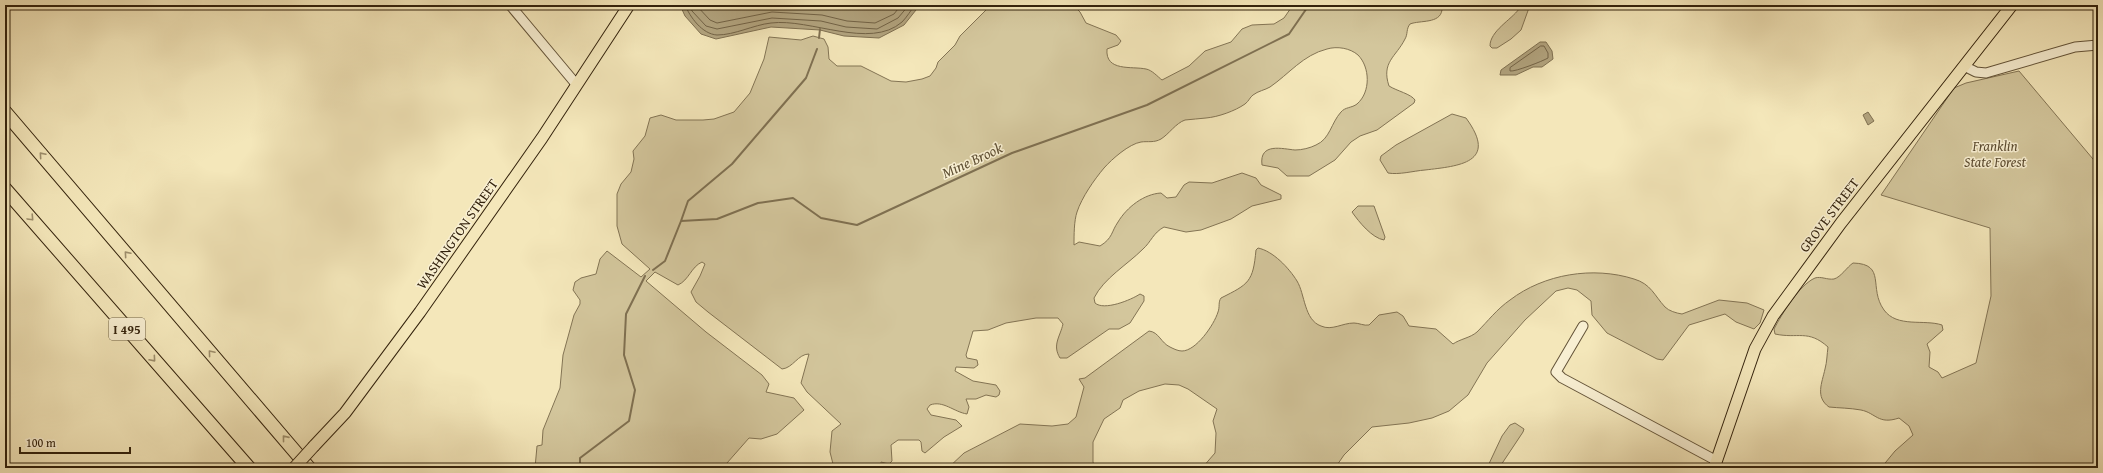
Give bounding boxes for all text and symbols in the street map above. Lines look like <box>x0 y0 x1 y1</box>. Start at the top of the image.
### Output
park label: Franklin State Forest <box>1964 136 2026 172</box>
water label: Mine Brook <box>938 137 1006 183</box>
one-way arrow <box>40 153 47 160</box>
street label: GROVE STREET <box>1794 174 1864 256</box>
street label: WASHINGTON STREET <box>411 175 503 293</box>
one-way arrow <box>27 213 34 221</box>
one-way arrow <box>124 251 131 259</box>
road number: I 495 <box>109 318 145 340</box>
one-way arrow <box>209 350 216 358</box>
one-way arrow <box>148 354 155 361</box>
scale bar <box>20 429 130 455</box>
text: 100 m <box>26 434 56 451</box>
one-way arrow <box>282 435 289 442</box>

